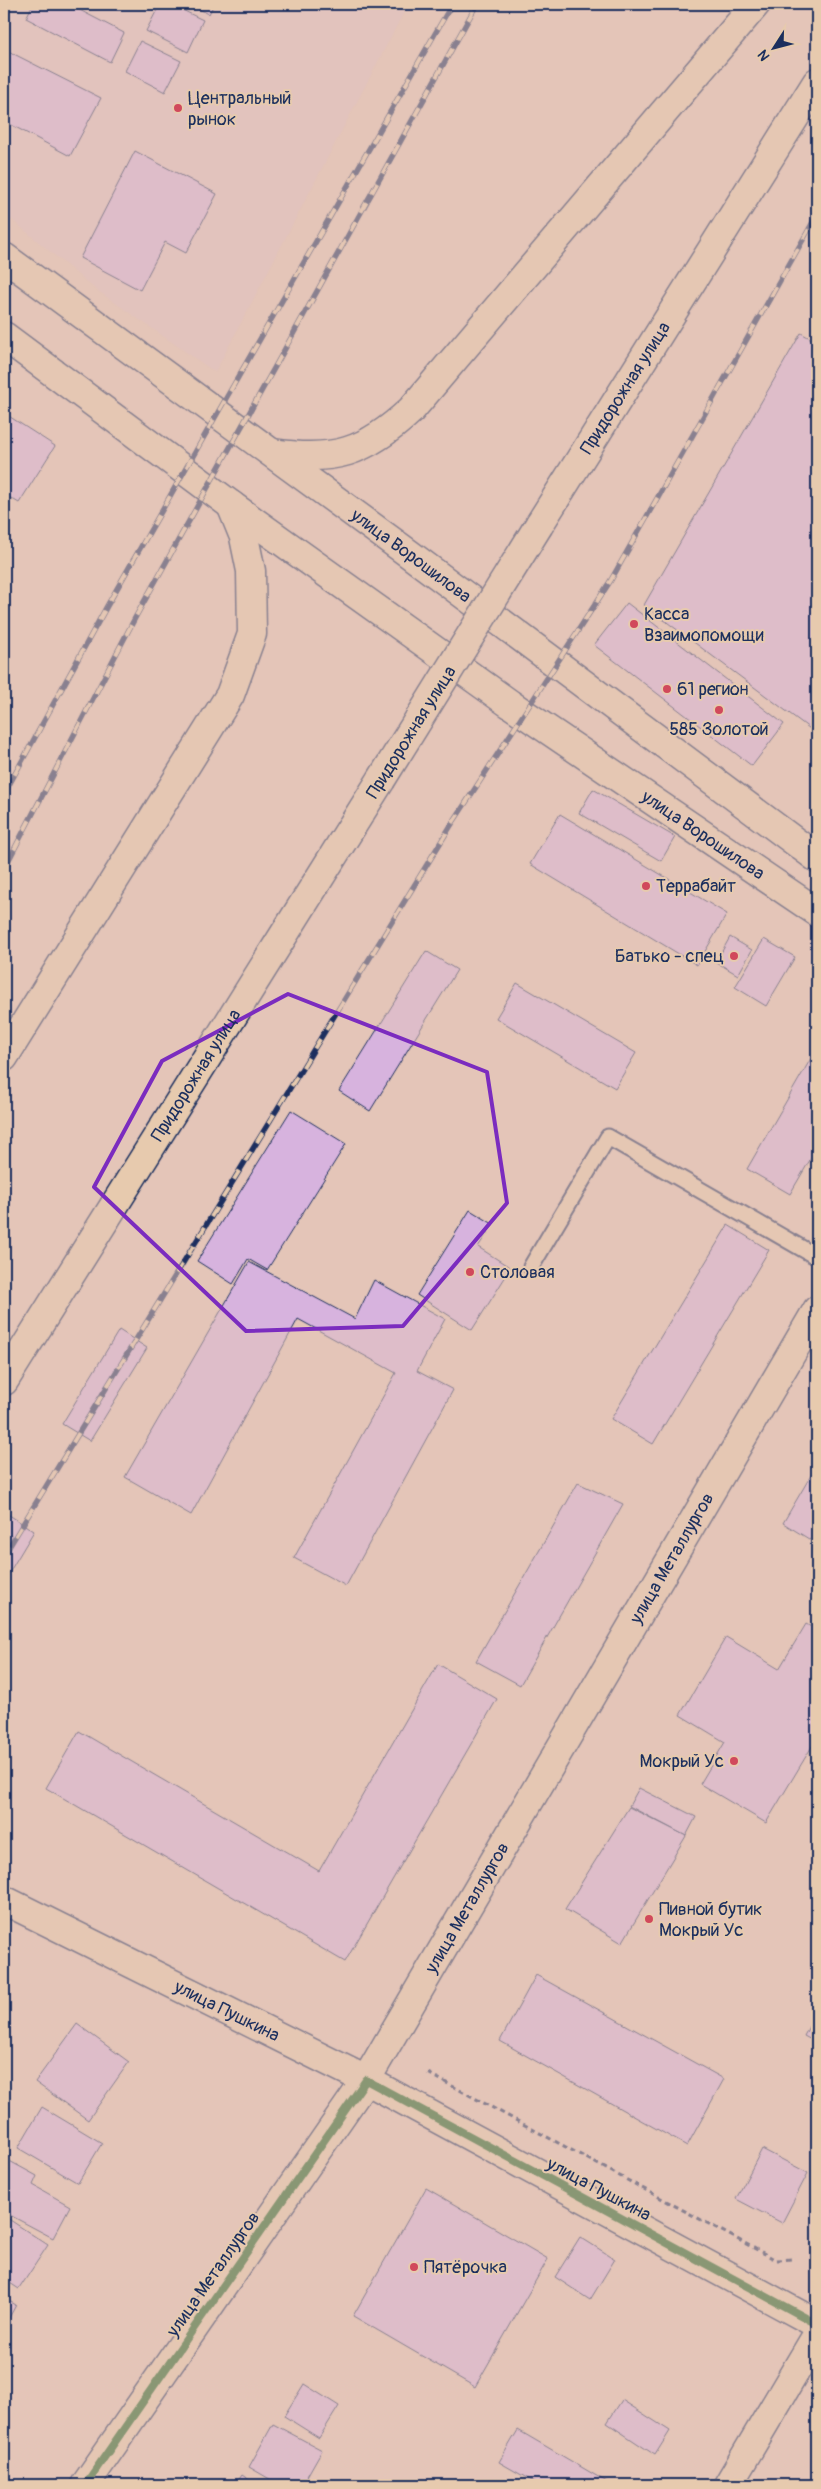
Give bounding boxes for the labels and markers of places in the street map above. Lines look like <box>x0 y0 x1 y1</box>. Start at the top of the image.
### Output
place label: Центральный рынок <box>188 87 291 131</box>
marker: Центральный рынок <box>172 102 184 114</box>
place label: Касса Взаимопомощи <box>644 603 764 647</box>
marker: Касса Взаимопомощи <box>628 618 640 630</box>
place label: 61 регион <box>677 678 749 701</box>
marker: 61 регион <box>661 683 673 695</box>
marker: 585 Золотой <box>713 704 725 716</box>
place label: 585 Золотой <box>669 718 769 741</box>
place label: Террабайт <box>656 875 736 898</box>
marker: Террабайт <box>640 880 652 892</box>
place label: Батько - спец <box>615 945 724 968</box>
marker: Батько - спец <box>728 950 740 962</box>
place label: Столовая <box>480 1261 555 1284</box>
marker: Столовая <box>464 1266 476 1278</box>
place label: Мокрый Ус <box>640 1750 724 1773</box>
marker: Мокрый Ус <box>728 1755 740 1767</box>
place label: Пивной бутик Мокрый Ус <box>659 1898 762 1942</box>
marker: Пивной бутик Мокрый Ус <box>643 1913 655 1925</box>
place label: Пятёрочка <box>424 2256 507 2279</box>
marker: Пятёрочка <box>408 2261 420 2273</box>

